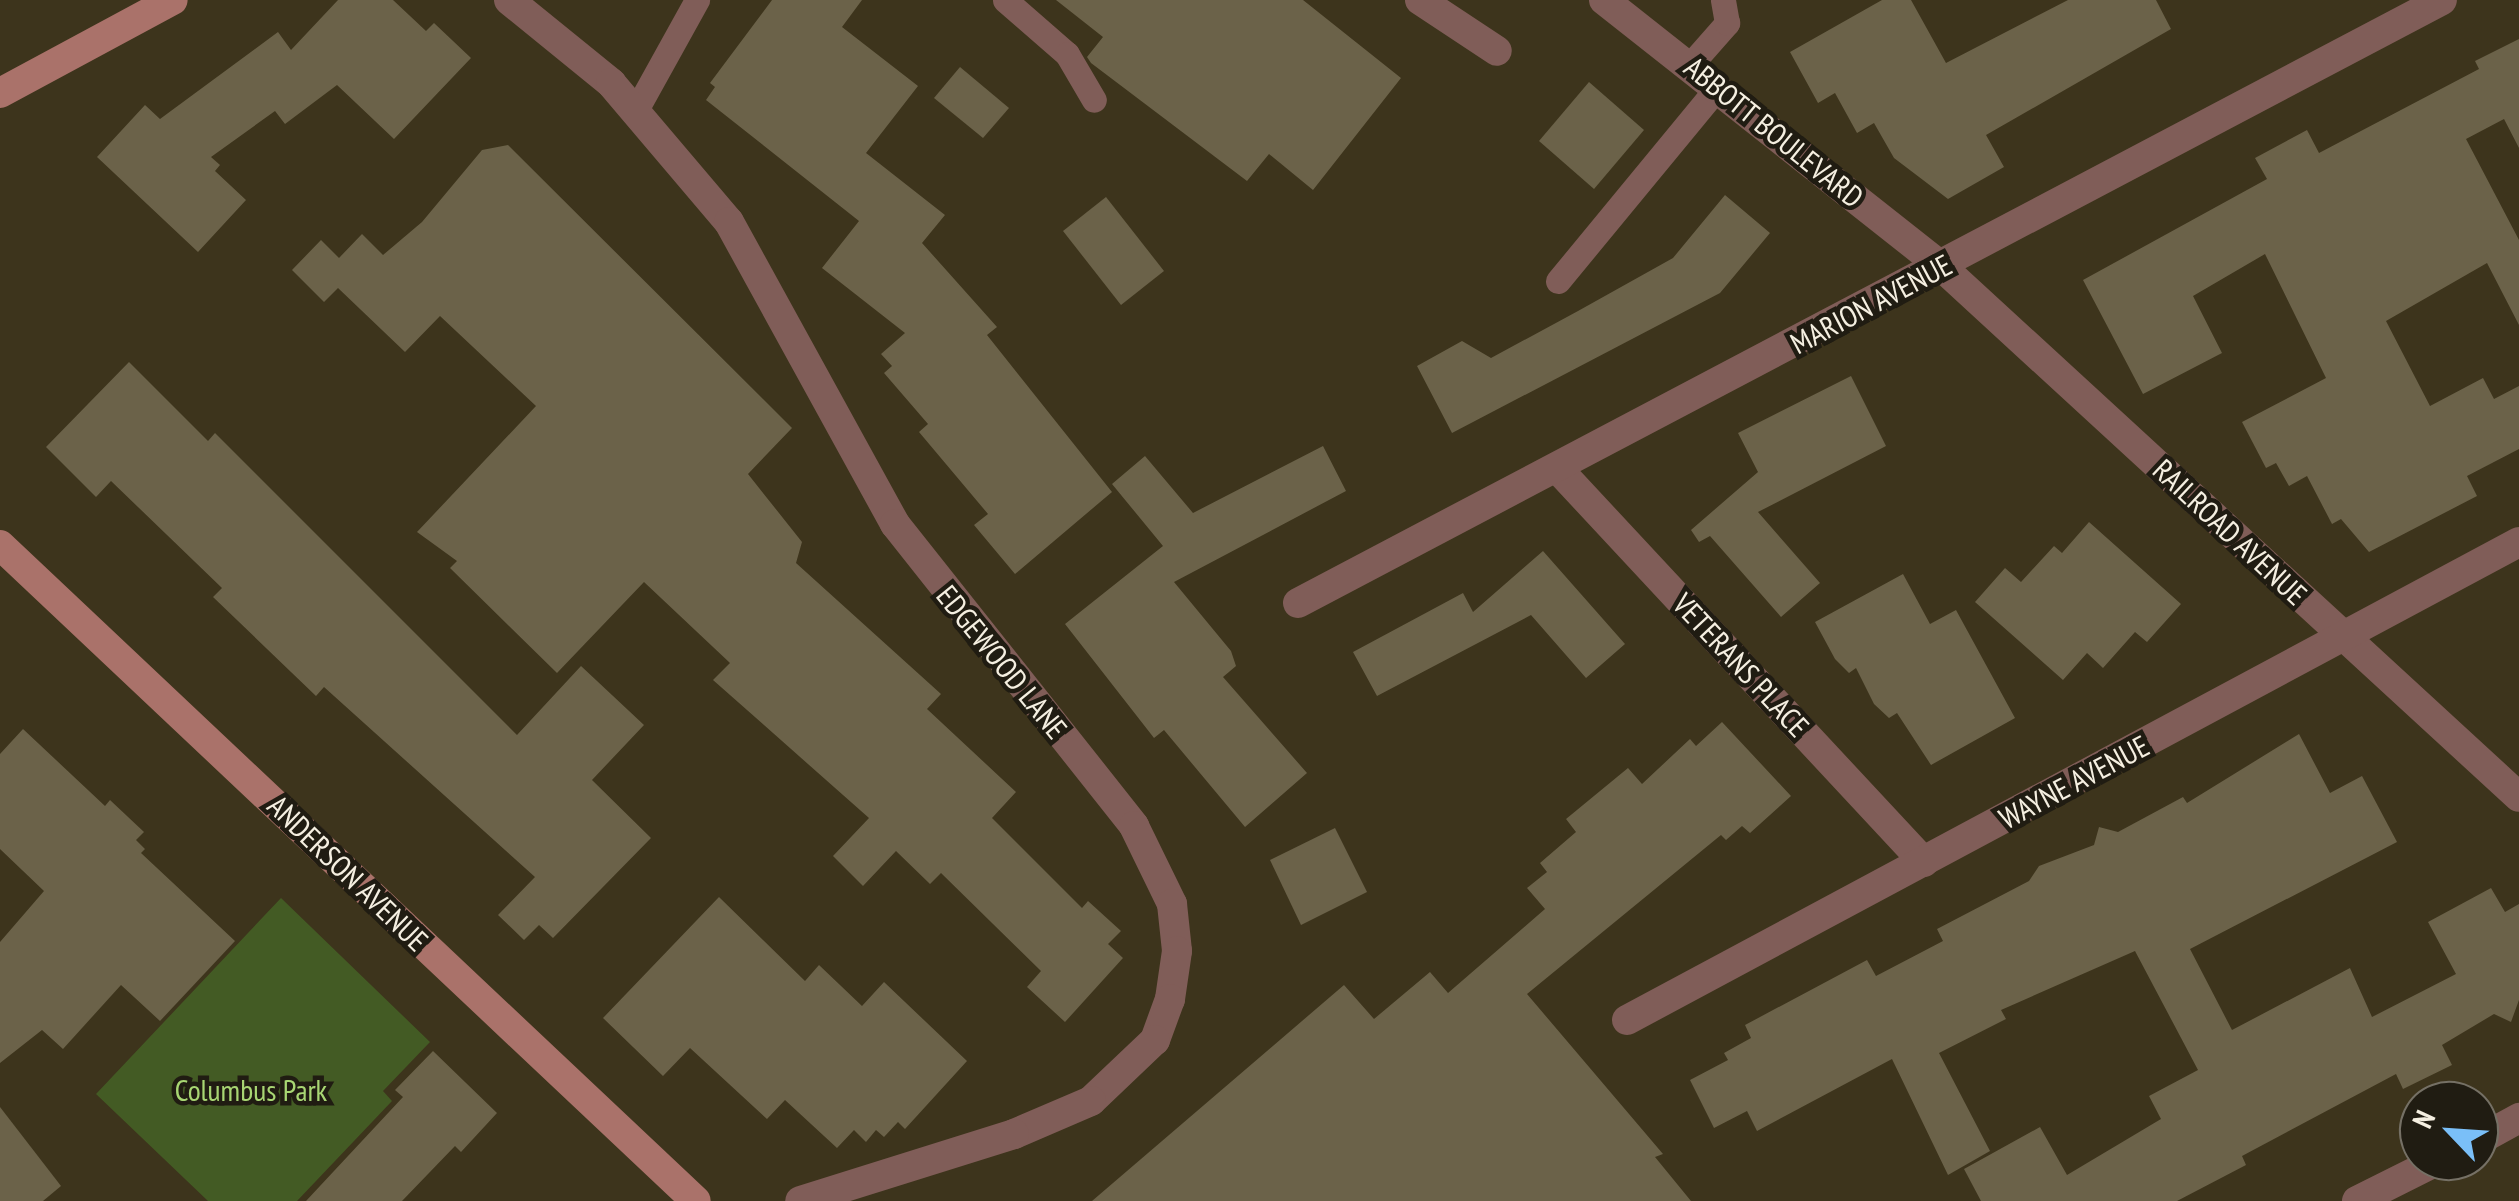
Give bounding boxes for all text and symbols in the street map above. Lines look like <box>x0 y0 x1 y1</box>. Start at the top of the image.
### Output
street label: ABBOTT BOULEVARD <box>1677 49 1871 215</box>
street label: MARION AVENUE <box>1784 246 1958 362</box>
street label: RAILROAD AVENUE <box>2146 452 2314 612</box>
street label: EDGEWOOD LANE <box>929 578 1075 746</box>
street label: VETERANS PLACE <box>1666 586 1816 744</box>
street label: WAYNE AVENUE <box>1993 727 2155 837</box>
street label: ANDERSON AVENUE <box>260 787 436 959</box>
park label: Columbus Park <box>175 1072 327 1108</box>
north arrow <box>2399 1081 2499 1181</box>
text: N <box>2403 1104 2443 1134</box>

